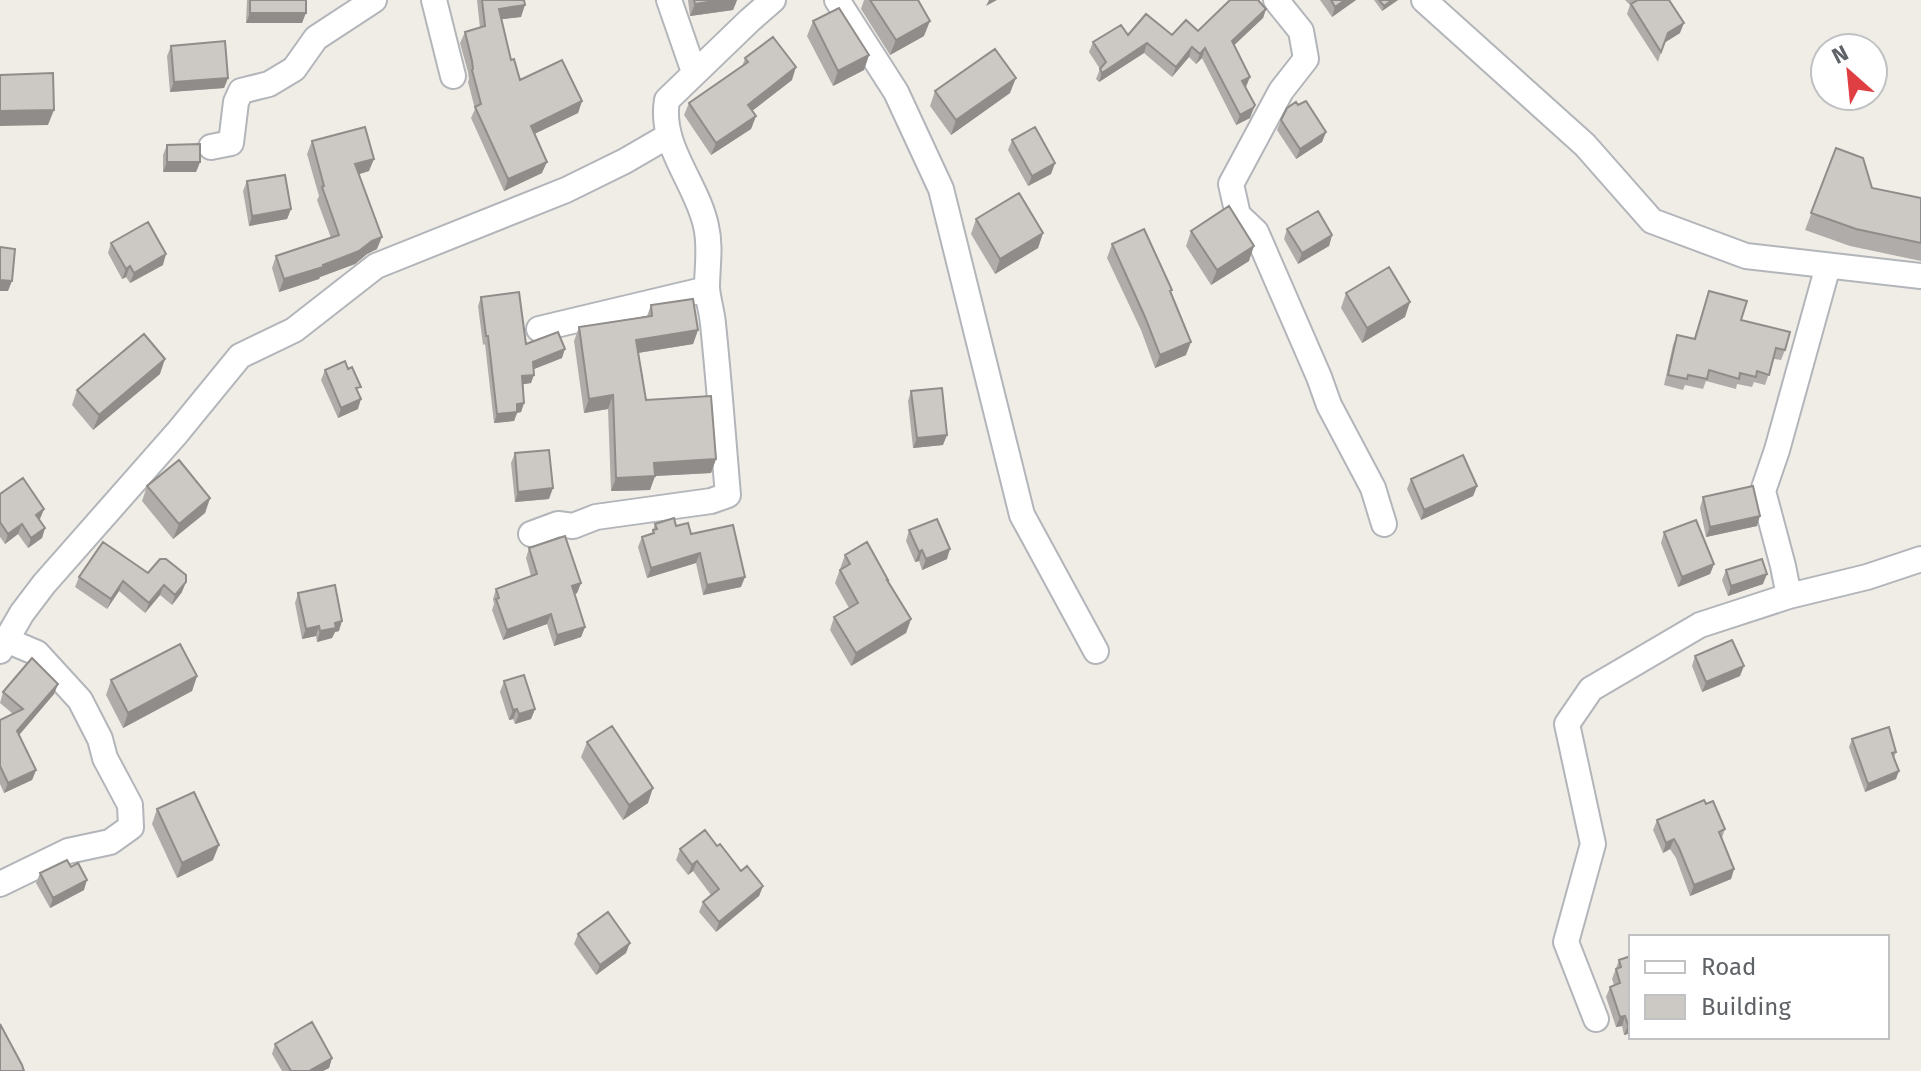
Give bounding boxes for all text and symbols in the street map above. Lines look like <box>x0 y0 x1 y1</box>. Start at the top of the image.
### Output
north arrow <box>1809 32 1889 112</box>
text: N <box>1828 39 1853 70</box>
legend <box>1629 935 1889 1039</box>
text: Road <box>1701 953 1756 981</box>
text: Building <box>1701 993 1791 1021</box>

